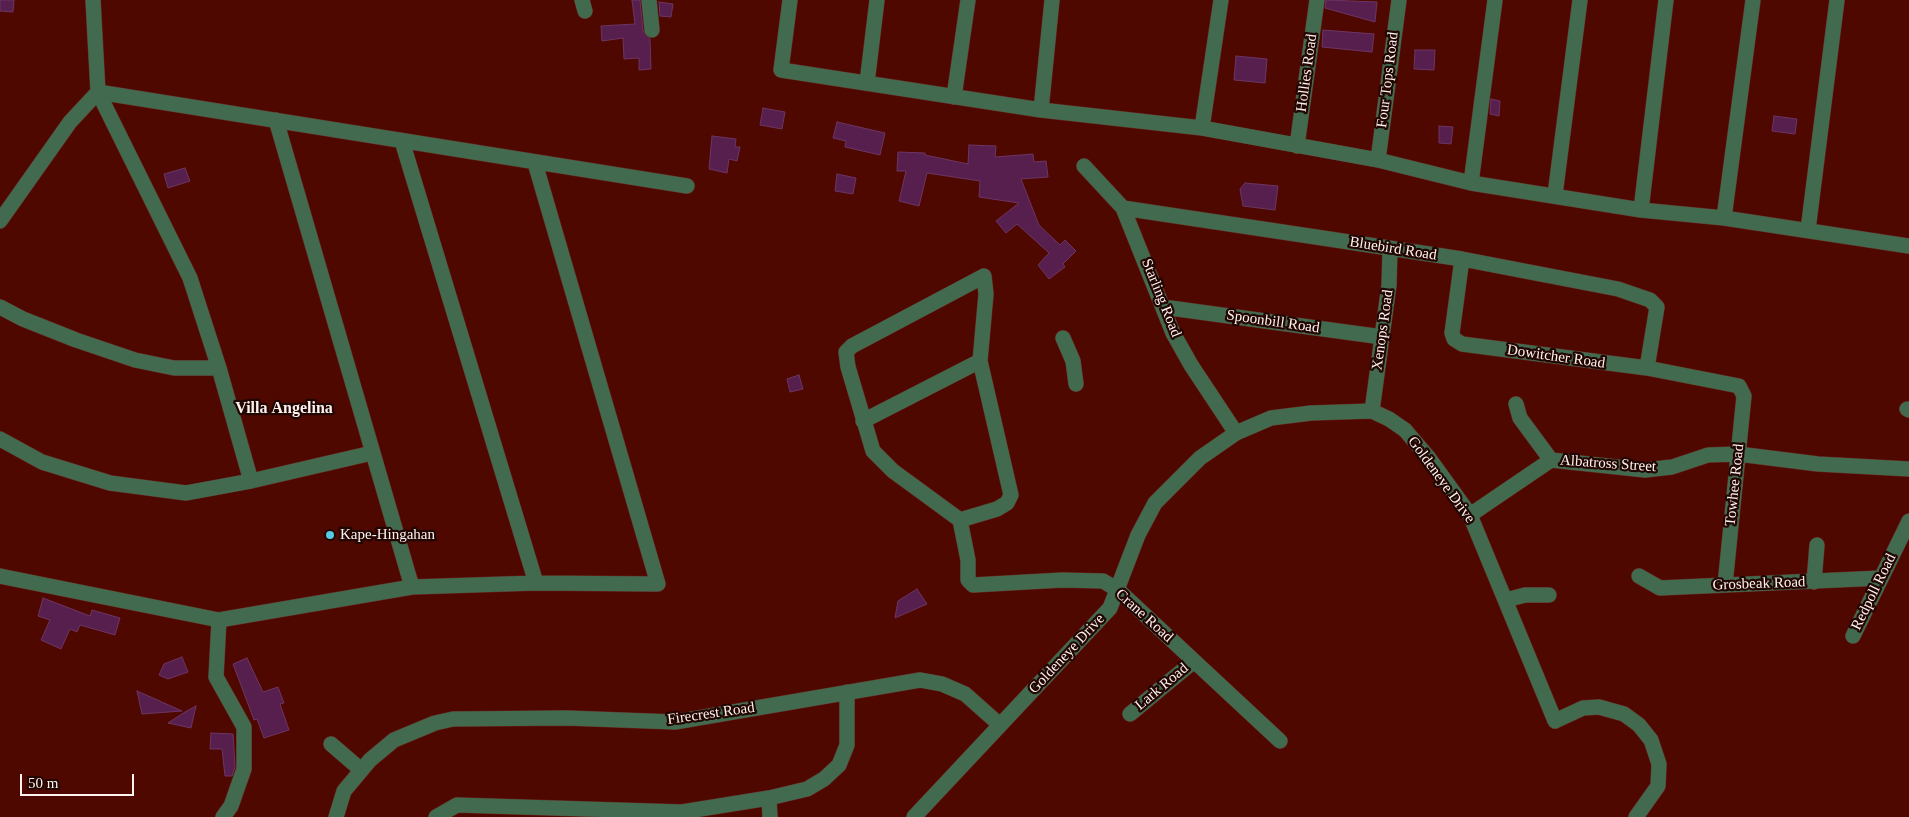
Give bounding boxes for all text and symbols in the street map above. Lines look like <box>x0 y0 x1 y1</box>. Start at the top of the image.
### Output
street label: Four Tops Road <box>1373 31 1403 129</box>
street label: Hollies Road <box>1293 33 1321 113</box>
street label: Bluebird Road <box>1348 233 1438 265</box>
street label: Starling Road <box>1137 256 1185 340</box>
street label: Xenops Road <box>1368 289 1398 371</box>
street label: Spoonbill Road <box>1225 307 1321 337</box>
street label: Dowitcher Road <box>1506 341 1606 373</box>
district label: Villa Angelina <box>235 399 333 419</box>
street label: Goldeneye Drive <box>1403 433 1479 527</box>
street label: Towhee Road <box>1722 443 1748 527</box>
street label: Albatross Street <box>1559 452 1657 476</box>
place label: Kape-Hingahan <box>340 526 435 544</box>
marker: Kape-Hingahan <box>324 529 336 541</box>
street label: Redpoll Road <box>1848 551 1900 633</box>
street label: Grosbeak Road <box>1712 573 1806 595</box>
street label: Crane Road <box>1112 585 1176 647</box>
street label: Goldeneye Drive <box>1025 610 1109 698</box>
street label: Lark Road <box>1132 660 1192 714</box>
street label: Firecrest Road <box>666 699 756 729</box>
scale bar <box>22 764 136 796</box>
text: 50 m <box>28 775 58 791</box>

